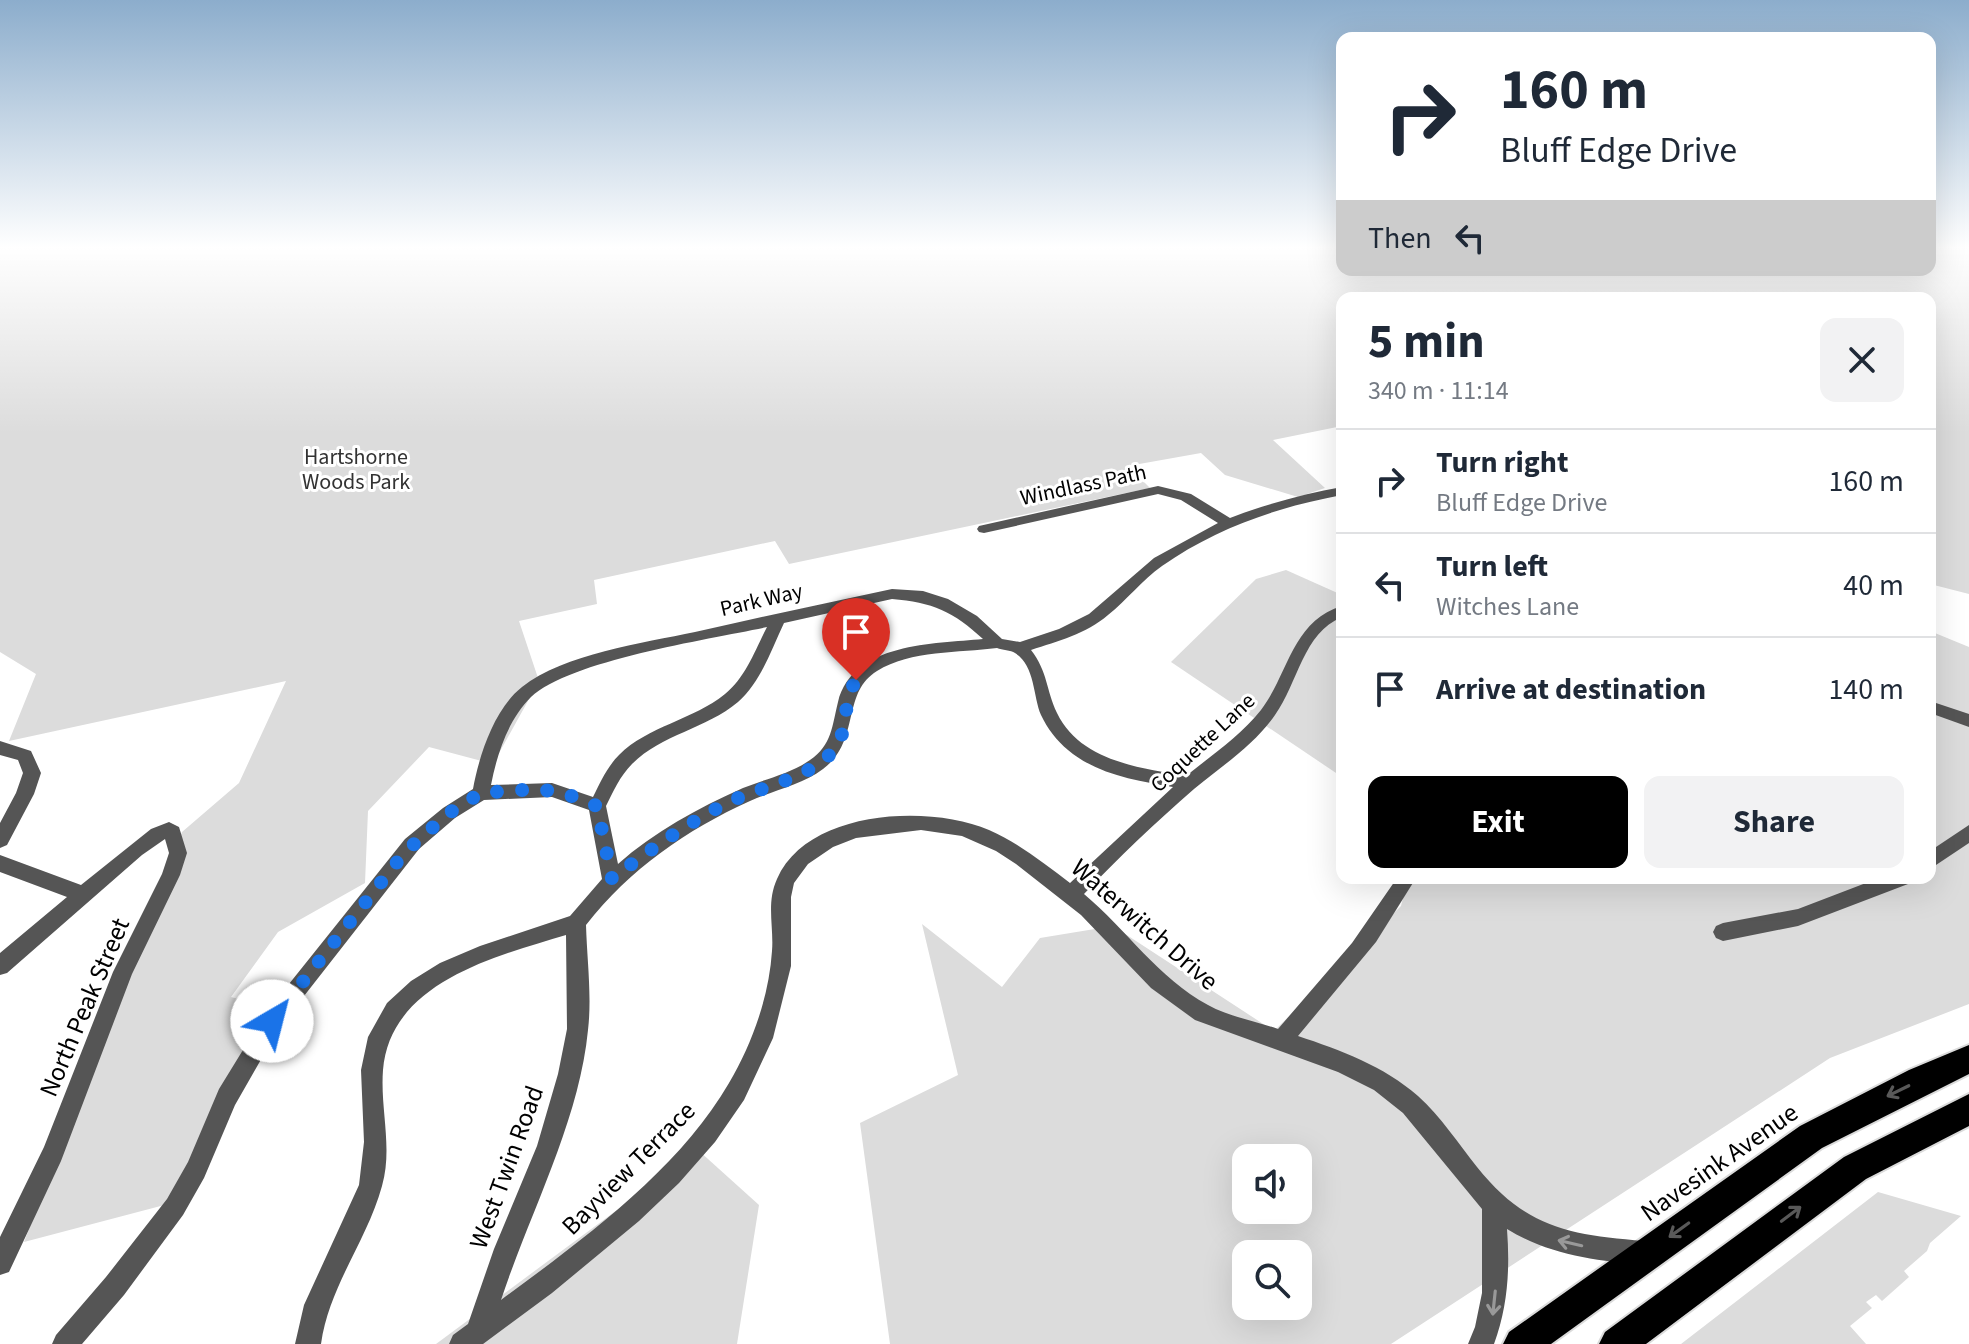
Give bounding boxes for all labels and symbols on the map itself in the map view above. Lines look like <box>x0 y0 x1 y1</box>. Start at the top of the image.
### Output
park label: Hartshorne Woods Park <box>302 441 410 498</box>
street label: Windlass Path <box>1017 456 1149 514</box>
street label: Park Way <box>717 575 806 625</box>
pin <box>822 598 890 680</box>
street label: Coquette Lane <box>1143 685 1262 800</box>
street label: Waterwitch Drive <box>1063 850 1227 999</box>
street label: North Peak Street <box>30 912 139 1102</box>
position arrow <box>230 979 314 1063</box>
street label: West Twin Road <box>460 1080 553 1254</box>
one-way arrow <box>1886 1083 1910 1099</box>
street label: Bayview Terrace <box>553 1093 704 1244</box>
street label: Navesink Avenue <box>1633 1094 1806 1231</box>
one-way arrow <box>1780 1205 1801 1222</box>
one-way arrow <box>1669 1222 1690 1239</box>
one-way arrow <box>1558 1235 1584 1250</box>
one-way arrow <box>1487 1289 1502 1316</box>

